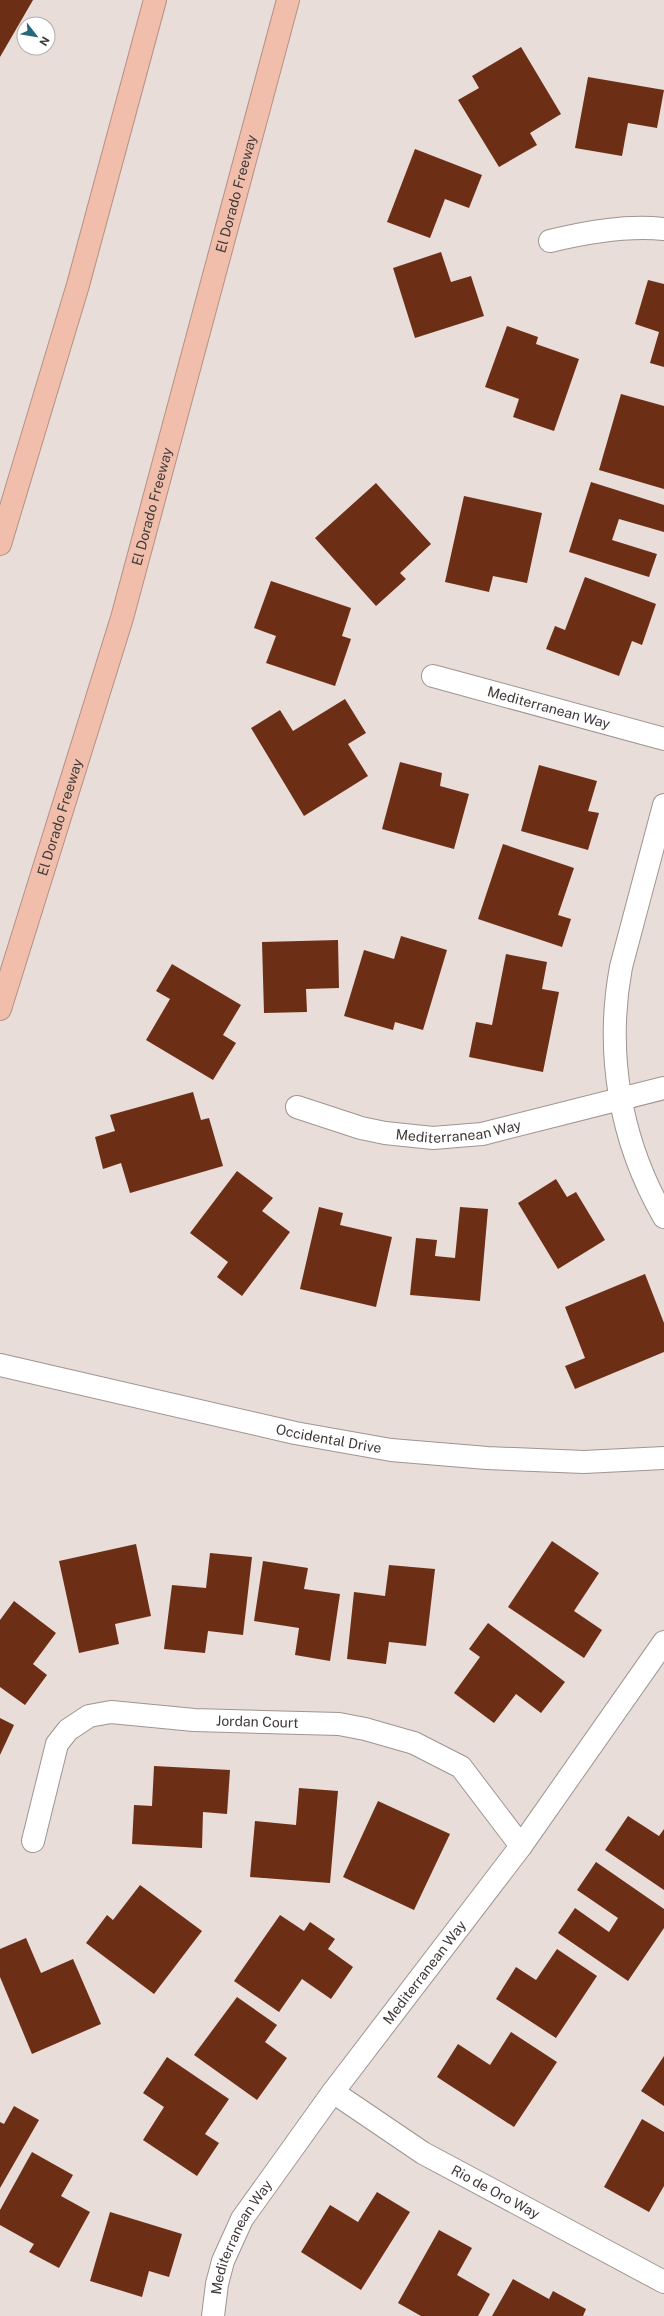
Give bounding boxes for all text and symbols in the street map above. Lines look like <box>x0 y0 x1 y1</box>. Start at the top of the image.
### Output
north arrow <box>16 16 56 56</box>
text: N <box>37 34 52 48</box>
street label: El Dorado Freeway <box>212 132 260 254</box>
street label: El Dorado Freeway <box>128 445 176 567</box>
street label: Mediterranean Way <box>486 683 612 732</box>
street label: El Dorado Freeway <box>34 756 86 878</box>
street label: Mediterranean Way <box>395 1116 523 1146</box>
street label: Occidental Drive <box>274 1421 383 1456</box>
street label: Jordan Court <box>216 1713 299 1731</box>
street label: Mediterranean Way <box>380 1917 470 2027</box>
street label: Rio de Oro Way <box>449 2162 543 2222</box>
street label: Mediterranean Way <box>208 2176 276 2295</box>

